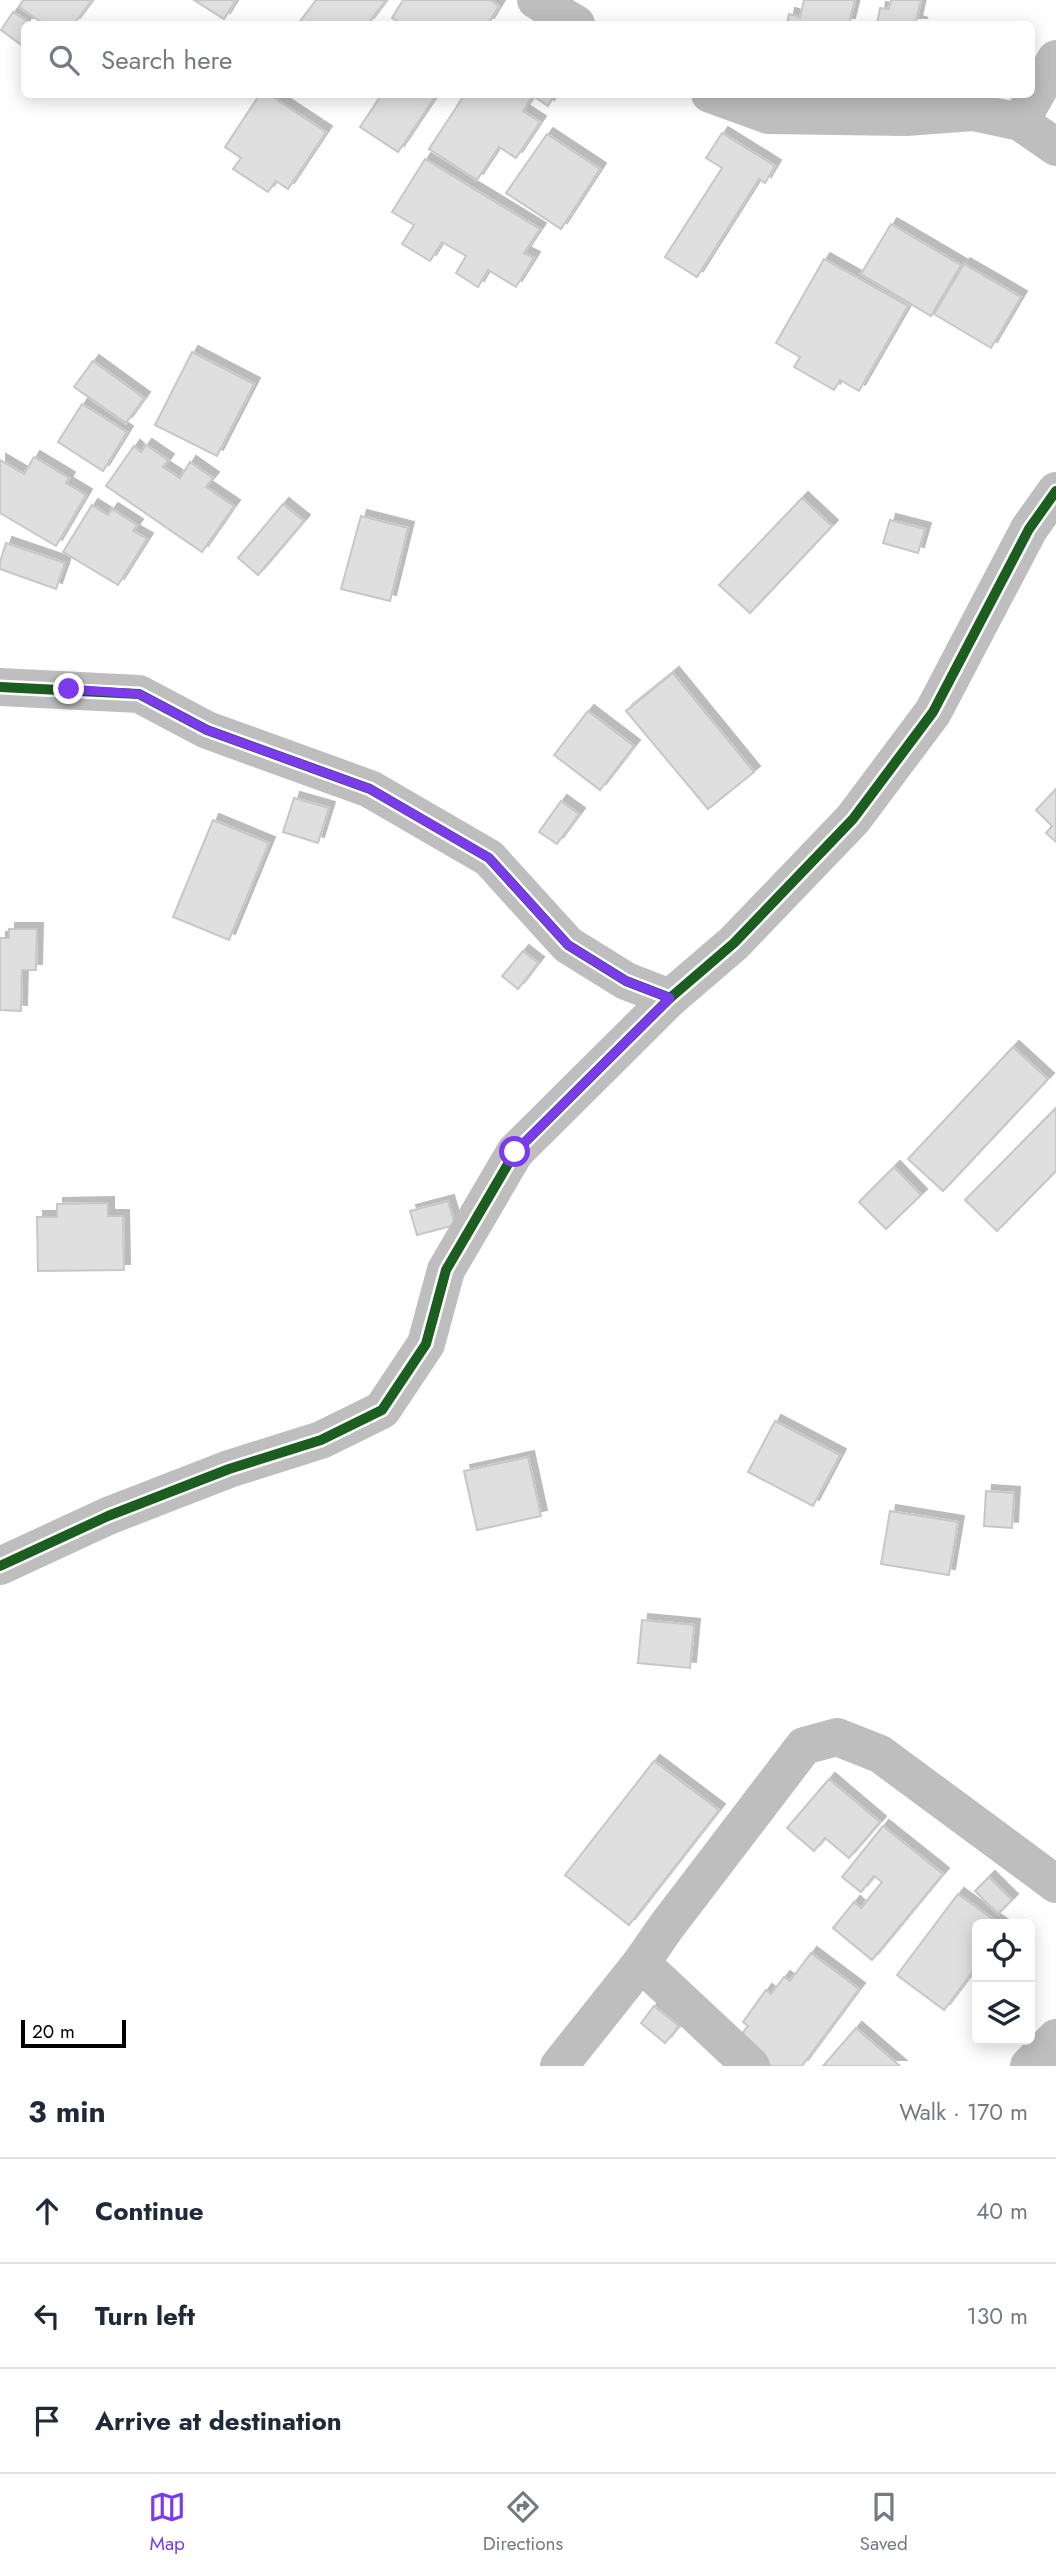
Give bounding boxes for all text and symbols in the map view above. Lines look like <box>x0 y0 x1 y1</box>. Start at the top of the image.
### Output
search box <box>21 21 1035 98</box>
icon: search <box>45 41 83 79</box>
text: Search here <box>101 41 233 79</box>
route end <box>53 673 84 704</box>
route start <box>499 1136 530 1167</box>
map controls <box>972 1919 1035 2045</box>
button: locate <box>972 1919 1035 1982</box>
button: layers <box>972 1982 1035 2045</box>
scale bar <box>21 2017 126 2049</box>
text: 20 m <box>32 2018 75 2045</box>
text: 3 min <box>28 2090 106 2133</box>
text: Walk · 170 m <box>899 2095 1028 2129</box>
icon: ahead <box>28 2192 66 2230</box>
text: Continue <box>95 2192 204 2230</box>
text: 40 m <box>976 2194 1028 2228</box>
icon: left <box>28 2297 66 2335</box>
text: Turn left <box>95 2297 195 2335</box>
text: 130 m <box>966 2299 1028 2333</box>
icon: arrive <box>28 2402 66 2440</box>
text: Arrive at destination <box>95 2402 342 2440</box>
tab: Map <box>148 2488 186 2557</box>
tab: Directions <box>483 2488 563 2557</box>
tab: Saved <box>860 2488 908 2557</box>

